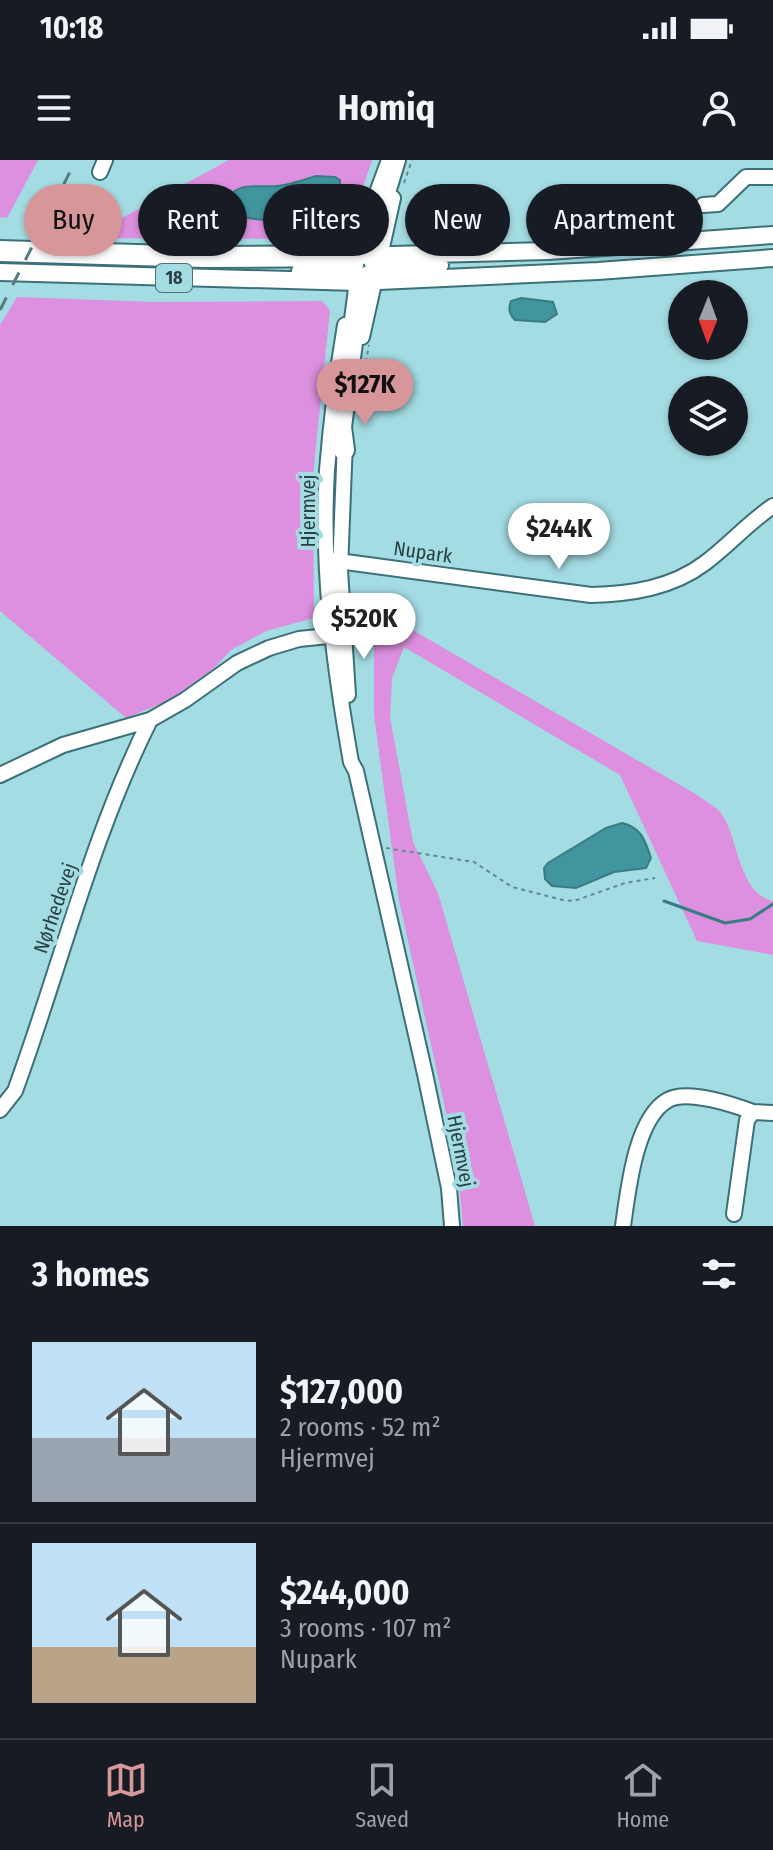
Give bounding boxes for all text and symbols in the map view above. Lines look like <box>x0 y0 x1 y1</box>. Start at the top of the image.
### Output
text: 10:18 <box>40 10 103 46</box>
icon: menu <box>32 86 76 130</box>
text: Homiq <box>338 86 435 130</box>
icon: person <box>697 86 741 130</box>
chip: Buy <box>24 184 122 256</box>
chip: Rent <box>138 184 247 256</box>
chip: Filters <box>263 184 389 256</box>
chip: New <box>405 184 510 256</box>
chip: Apartment <box>526 184 703 256</box>
road number: 18 <box>156 264 192 292</box>
north arrow <box>668 280 748 360</box>
map controls <box>668 280 748 456</box>
pin: $127K <box>309 359 421 427</box>
text: $127K <box>334 369 396 400</box>
button: layers <box>668 376 748 456</box>
street label: Hjermvej <box>296 475 320 548</box>
pin: $244K <box>503 503 615 571</box>
text: $244K <box>526 513 592 544</box>
street label: Nupark <box>392 536 455 568</box>
pin: $520K <box>308 593 420 661</box>
text: $520K <box>331 603 397 634</box>
street label: Nørhedevej <box>28 859 82 957</box>
street label: Hjermvej <box>442 1113 480 1189</box>
icon: filters <box>697 1252 741 1296</box>
text: 3 homes <box>32 1254 149 1295</box>
text: $127,000 <box>280 1371 403 1412</box>
icon: home <box>96 1374 192 1470</box>
text: 2 rooms · 52 m² <box>280 1412 441 1443</box>
text: Hjermvej <box>280 1443 375 1474</box>
text: $244,000 <box>280 1572 410 1613</box>
icon: home <box>96 1575 192 1671</box>
text: 3 rooms · 107 m² <box>280 1613 452 1644</box>
text: Nupark <box>280 1644 357 1675</box>
tab: Map <box>104 1758 148 1833</box>
tab: Saved <box>355 1758 409 1833</box>
tab: Home <box>617 1758 669 1833</box>

